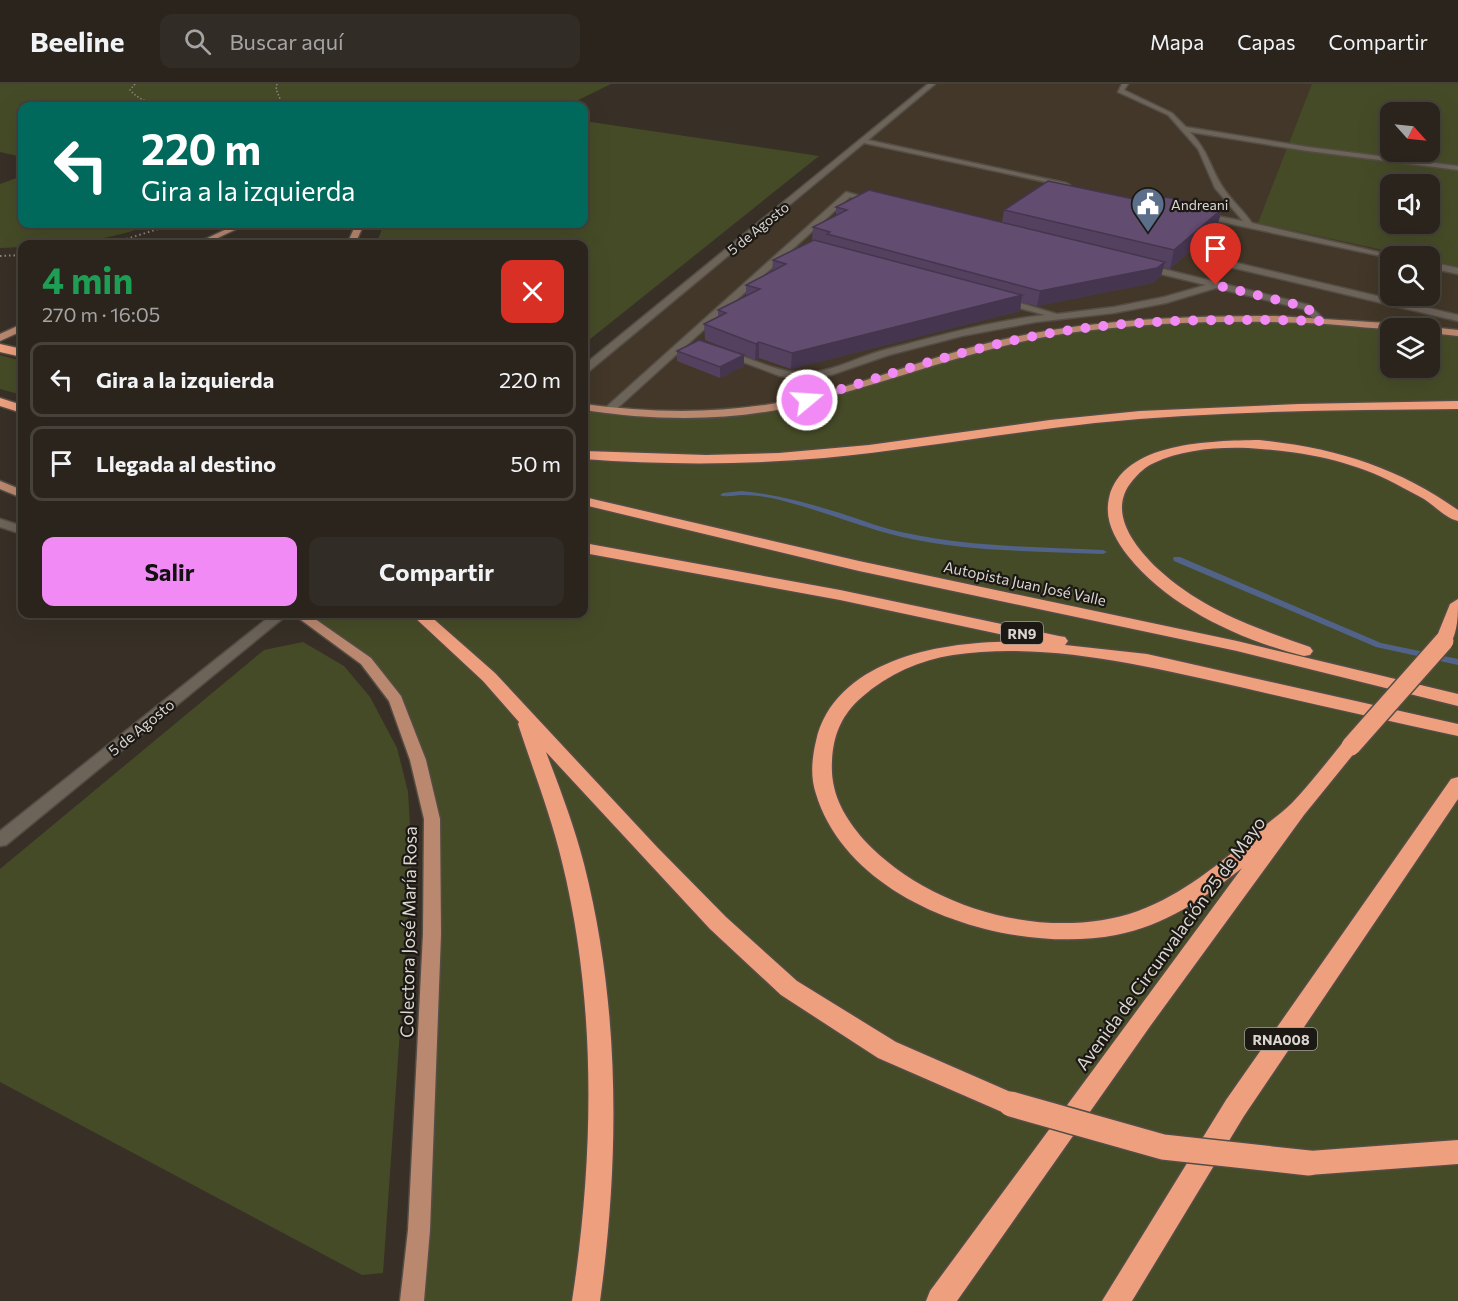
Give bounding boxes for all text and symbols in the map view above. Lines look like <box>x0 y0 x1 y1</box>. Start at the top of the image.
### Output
search box <box>160 14 580 68</box>
text: Beeline <box>30 24 124 58</box>
icon: search <box>181 25 214 58</box>
text: Buscar aquí <box>229 28 344 55</box>
text: Mapa <box>1150 29 1204 54</box>
text: Capas <box>1237 29 1296 54</box>
text: Compartir <box>1329 29 1428 54</box>
north arrow <box>1380 102 1440 162</box>
map controls <box>1380 102 1440 378</box>
text: 220 m <box>141 122 261 174</box>
icon: left <box>42 126 120 204</box>
text: Gira a la izquierda <box>141 174 355 207</box>
button: sound <box>1380 174 1440 234</box>
public building icon: Andreani <box>1130 186 1166 233</box>
place label: Andreani <box>1171 196 1228 213</box>
street label: 5 de Agosto <box>724 198 792 258</box>
pin <box>1190 223 1241 285</box>
icon: arrive <box>1199 232 1232 265</box>
button: search <box>1380 246 1440 306</box>
text: 4 min <box>42 257 133 301</box>
button: close <box>501 260 564 323</box>
text: 270 m · 16:05 <box>42 302 160 326</box>
button: layers <box>1380 318 1440 378</box>
icon: left <box>45 363 78 396</box>
text: Gira a la izquierda <box>96 366 274 393</box>
text: 220 m <box>499 366 561 393</box>
position arrow <box>775 368 839 432</box>
icon: arrive <box>45 447 78 480</box>
text: Llegada al destino <box>96 450 276 477</box>
text: 50 m <box>511 450 561 477</box>
button: Salir <box>42 537 297 606</box>
button: Compartir <box>309 537 564 606</box>
street label: Autopista Juan José Valle <box>942 557 1108 609</box>
road number: RN9 <box>1001 622 1043 644</box>
street label: 5 de Agosto <box>104 695 178 759</box>
street label: Avenida de Circunvalación 25 de Mayo <box>1071 812 1269 1074</box>
street label: Colectora José María Rosa <box>395 826 421 1038</box>
road number: RNA008 <box>1245 1028 1317 1050</box>

